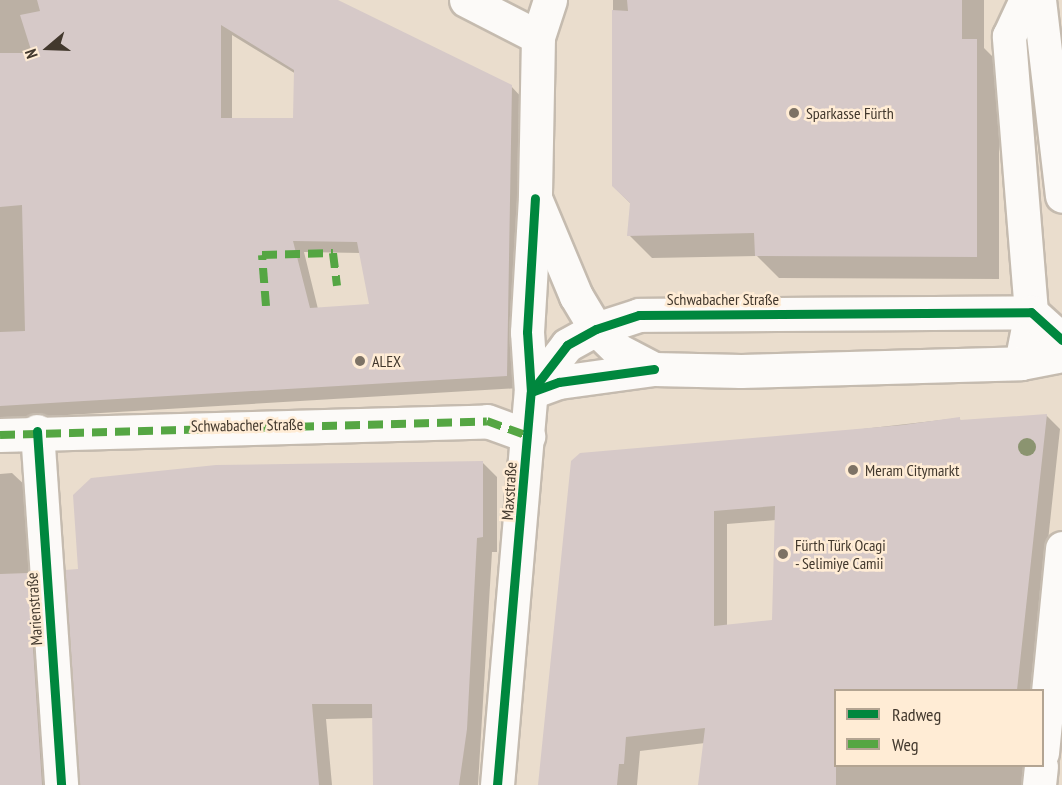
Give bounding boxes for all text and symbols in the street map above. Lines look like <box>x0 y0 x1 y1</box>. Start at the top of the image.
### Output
north arrow <box>18 18 78 78</box>
text: N <box>20 47 42 61</box>
place label: Sparkasse Fürth <box>806 103 894 123</box>
marker: Sparkasse Fürth <box>787 106 801 120</box>
street label: Schwabacher Straße <box>667 289 779 309</box>
place label: ALEX <box>372 351 401 371</box>
marker: ALEX <box>353 354 367 368</box>
street label: Schwabacher Straße <box>191 414 303 436</box>
place label: Meram Citymarkt <box>865 460 959 480</box>
street label: Maxstraße <box>497 461 521 521</box>
marker: Meram Citymarkt <box>846 463 860 477</box>
place label: Fürth Türk Ocagi - Selimiye Camii <box>795 535 887 573</box>
marker: Fürth Türk Ocagi - Selimiye Camii <box>776 547 790 561</box>
street label: Marienstraße <box>22 572 46 646</box>
legend <box>834 689 1044 767</box>
text: Radweg <box>892 703 941 726</box>
text: Weg <box>892 733 919 756</box>

